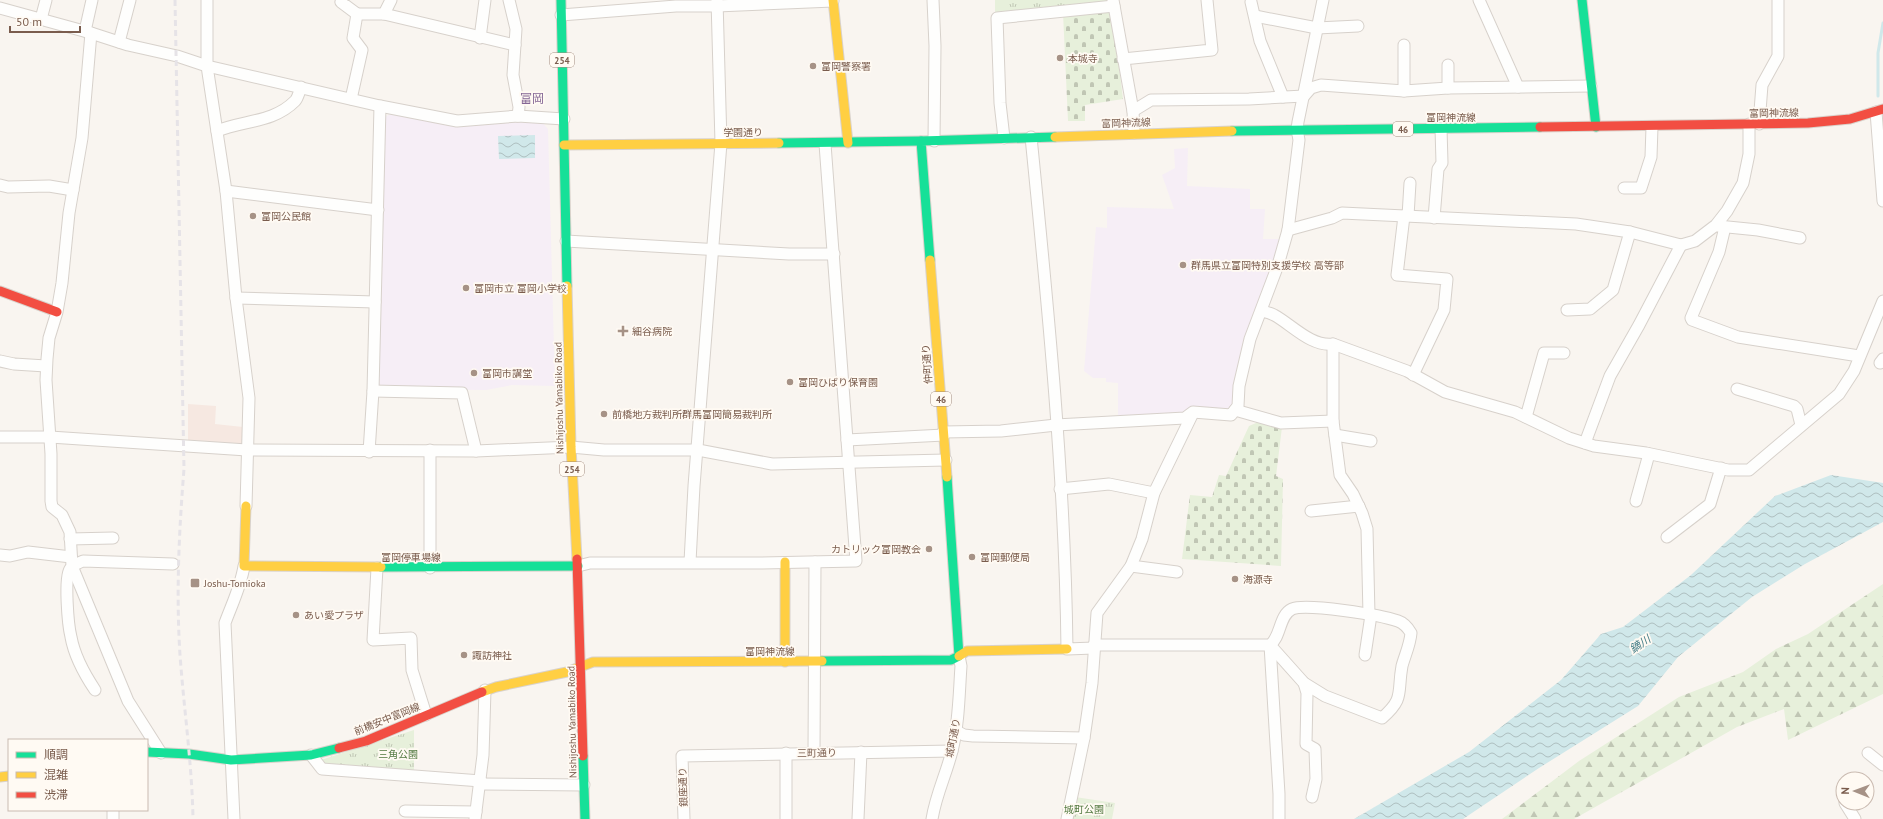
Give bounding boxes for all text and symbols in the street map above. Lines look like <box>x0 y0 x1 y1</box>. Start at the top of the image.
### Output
scale bar <box>10 8 80 34</box>
text: 50 m <box>16 14 42 29</box>
place label: 本城寺 <box>1068 52 1098 65</box>
road number: 254 <box>550 53 574 67</box>
marker: 本城寺 <box>1055 53 1065 63</box>
place label: 富岡警察署 <box>821 60 871 73</box>
marker: 富岡警察署 <box>808 61 818 71</box>
district label: 富岡 <box>520 91 544 106</box>
street label: 富岡神流線 <box>1749 106 1799 120</box>
street label: 富岡神流線 <box>1426 111 1476 124</box>
street label: 富岡神流線 <box>1101 116 1151 130</box>
road number: 46 <box>1393 122 1413 136</box>
street label: 学園通り <box>723 126 763 139</box>
place label: 富岡公民館 <box>261 210 311 223</box>
marker: 富岡公民館 <box>248 211 258 221</box>
place label: 群馬県立富岡特別支援学校 高等部 <box>1191 259 1344 272</box>
marker: 群馬県立富岡特別支援学校 高等部 <box>1178 260 1188 270</box>
place label: 富岡市立 富岡小学校 <box>474 282 567 295</box>
marker: 富岡市立 富岡小学校 <box>461 283 471 293</box>
marker: 細谷病院 <box>617 325 629 337</box>
place label: 細谷病院 <box>632 325 672 338</box>
street label: Nishijoshu Yamabiko Road <box>552 342 566 454</box>
street label: 仲町通り <box>919 344 935 384</box>
place label: 富岡市講堂 <box>482 367 532 380</box>
marker: 富岡市講堂 <box>469 368 479 378</box>
place label: 富岡ひばり保育園 <box>798 376 878 389</box>
marker: 富岡ひばり保育園 <box>785 377 795 387</box>
road number: 46 <box>931 392 951 406</box>
place label: 前橋地方裁判所群馬富岡簡易裁判所 <box>612 408 772 421</box>
marker: 前橋地方裁判所群馬富岡簡易裁判所 <box>599 409 609 419</box>
road number: 254 <box>560 462 584 476</box>
place label: カトリック富岡教会 <box>831 543 921 556</box>
marker: カトリック富岡教会 <box>924 544 934 554</box>
street label: 富岡停車場線 <box>381 551 441 564</box>
place label: 富岡郵便局 <box>980 551 1030 564</box>
marker: 富岡郵便局 <box>967 552 977 562</box>
place label: 海源寺 <box>1243 573 1273 586</box>
marker: 海源寺 <box>1230 574 1240 584</box>
marker: Joshu-Tomioka <box>189 577 201 589</box>
place label: Joshu-Tomioka <box>203 577 266 590</box>
place label: あい愛プラザ <box>304 609 364 622</box>
marker: あい愛プラザ <box>291 610 301 620</box>
water label: 鏑川 <box>1627 631 1654 656</box>
street label: 富岡神流線 <box>745 645 795 658</box>
place label: 諏訪神社 <box>472 649 512 662</box>
marker: 諏訪神社 <box>459 650 469 660</box>
street label: Nishijoshu Yamabiko Road <box>565 666 579 778</box>
street label: 前橋安中富岡線 <box>352 700 422 738</box>
street label: 城町通り <box>943 717 963 759</box>
legend <box>8 739 148 811</box>
street label: 三町通り <box>797 746 837 760</box>
text: 順調 <box>44 747 68 762</box>
park label: 三角公園 <box>378 748 418 761</box>
text: 混雑 <box>44 767 68 782</box>
street label: 銀座通り <box>676 767 690 807</box>
north arrow <box>1835 771 1875 811</box>
text: 渋滞 <box>44 787 68 802</box>
text: N <box>1838 787 1852 795</box>
park label: 城町公園 <box>1064 803 1104 816</box>

